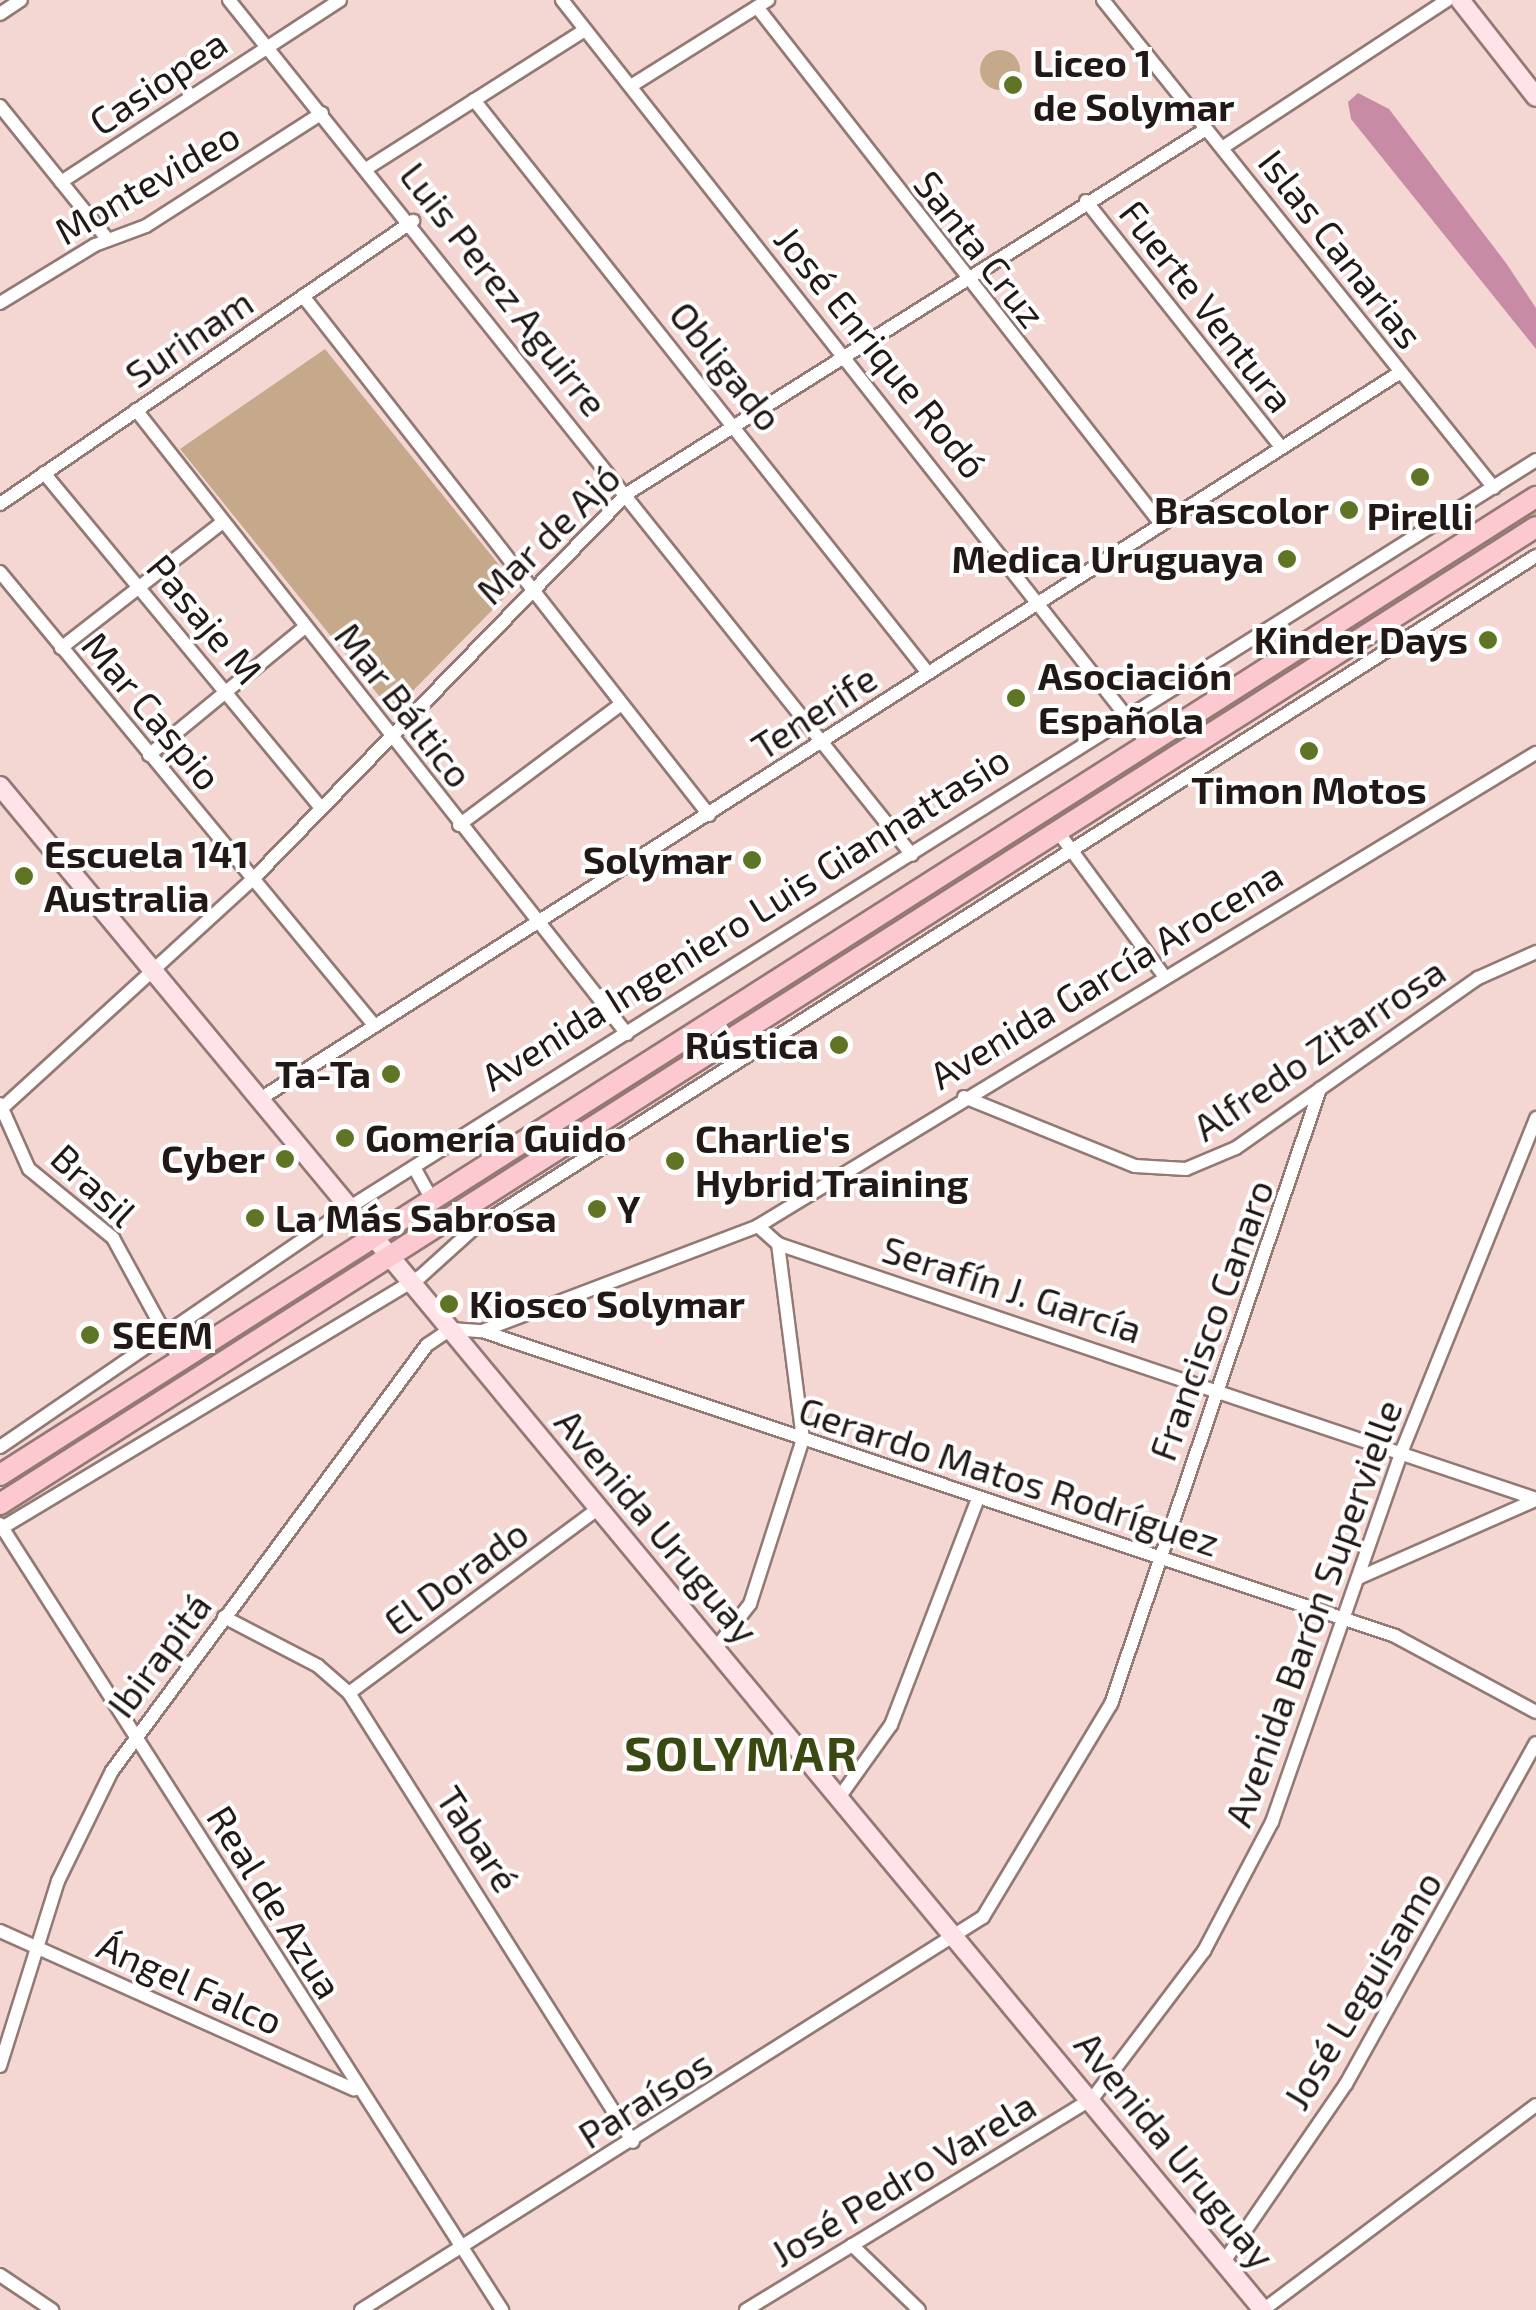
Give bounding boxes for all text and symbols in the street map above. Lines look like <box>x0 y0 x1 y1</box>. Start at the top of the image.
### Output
street label: Casiopea <box>81 19 235 145</box>
place label: Liceo 1 de Solymar <box>1033 40 1234 130</box>
marker: Liceo 1 de Solymar <box>1002 74 1024 96</box>
street label: Montevideo <box>47 112 247 254</box>
street label: Islas Canarias <box>1249 141 1433 357</box>
street label: Luis Perez Aguirre <box>391 153 617 425</box>
street label: Santa Cruz <box>905 162 1055 336</box>
street label: Fuerte Ventura <box>1110 191 1304 421</box>
street label: José Enrique Rodó <box>765 217 997 487</box>
street label: Surinam <box>117 279 261 397</box>
street label: Obligado <box>660 292 792 440</box>
street label: Mar de Ajó <box>466 454 630 614</box>
marker: Pirelli <box>1409 466 1431 488</box>
place label: Brascolor <box>1154 487 1329 533</box>
place label: Pirelli <box>1367 493 1473 539</box>
marker: Brascolor <box>1338 499 1360 521</box>
place label: Medica Uruguaya <box>952 536 1264 582</box>
street label: Pasaje M <box>138 545 272 693</box>
marker: Medica Uruguaya <box>1274 546 1300 572</box>
street label: Mar Báltico <box>325 613 483 797</box>
place label: Kinder Days <box>1253 617 1468 663</box>
street label: Mar Caspio <box>73 623 231 799</box>
marker: Kinder Days <box>1477 629 1499 651</box>
place label: Asociación Española <box>1038 653 1232 742</box>
street label: Tenerife <box>743 655 885 769</box>
marker: Asociación Española <box>1003 685 1029 711</box>
street label: Avenida Ingeniero Luis Giannattasio <box>473 736 1017 1100</box>
marker: Timon Motos <box>1298 740 1320 762</box>
place label: Timon Motos <box>1191 767 1427 813</box>
place label: Escuela 141 Australia <box>44 831 249 921</box>
place label: Solymar <box>583 837 732 883</box>
marker: Solymar <box>741 849 763 871</box>
street label: Avenida García Arocena <box>921 851 1291 1099</box>
marker: Escuela 141 Australia <box>13 865 35 887</box>
street label: Alfredo Zitarrosa <box>1184 948 1454 1150</box>
place label: Rústica <box>685 1022 819 1068</box>
marker: Rústica <box>828 1034 850 1056</box>
place label: Ta-Ta <box>275 1051 371 1097</box>
marker: Ta-Ta <box>380 1063 402 1085</box>
place label: Gomería Guido <box>365 1115 626 1161</box>
place label: Charlie's Hybrid Training <box>695 1116 969 1206</box>
marker: Gomería Guido <box>334 1127 356 1149</box>
street label: Brasil <box>42 1134 146 1236</box>
place label: Cyber <box>161 1136 265 1182</box>
marker: Cyber <box>274 1148 296 1170</box>
marker: Charlie's Hybrid Training <box>664 1150 686 1172</box>
street label: Francisco Canaro <box>1139 1173 1283 1467</box>
place label: Y <box>617 1186 640 1232</box>
place label: La Más Sabrosa <box>275 1195 557 1241</box>
marker: Y <box>586 1198 608 1220</box>
marker: La Más Sabrosa <box>244 1207 266 1229</box>
street label: Serafín J. García <box>876 1225 1148 1353</box>
place label: Kiosco Solymar <box>469 1281 745 1327</box>
marker: Kiosco Solymar <box>438 1293 460 1315</box>
place label: SEEM <box>112 1312 213 1358</box>
marker: SEEM <box>77 1322 103 1348</box>
street label: Gerardo Matos Rodríguez <box>793 1386 1225 1566</box>
street label: Avenida Barón Supervielle <box>1214 1393 1412 1833</box>
street label: Avenida Uruguay <box>546 1400 768 1652</box>
street label: El Dorado <box>375 1509 537 1645</box>
street label: Ibirapitá <box>97 1584 221 1726</box>
district label: SOLYMAR <box>624 1724 860 1782</box>
street label: Tabaré <box>427 1778 529 1900</box>
street label: Real de Azua <box>197 1796 353 2008</box>
street label: José Leguisamo <box>1273 1863 1451 2117</box>
street label: Ángel Falco <box>90 1922 290 2044</box>
street label: Avenida Uruguay <box>1065 2022 1285 2278</box>
street label: Paraísos <box>570 2040 720 2158</box>
street label: José Pedro Varela <box>762 2082 1044 2276</box>

